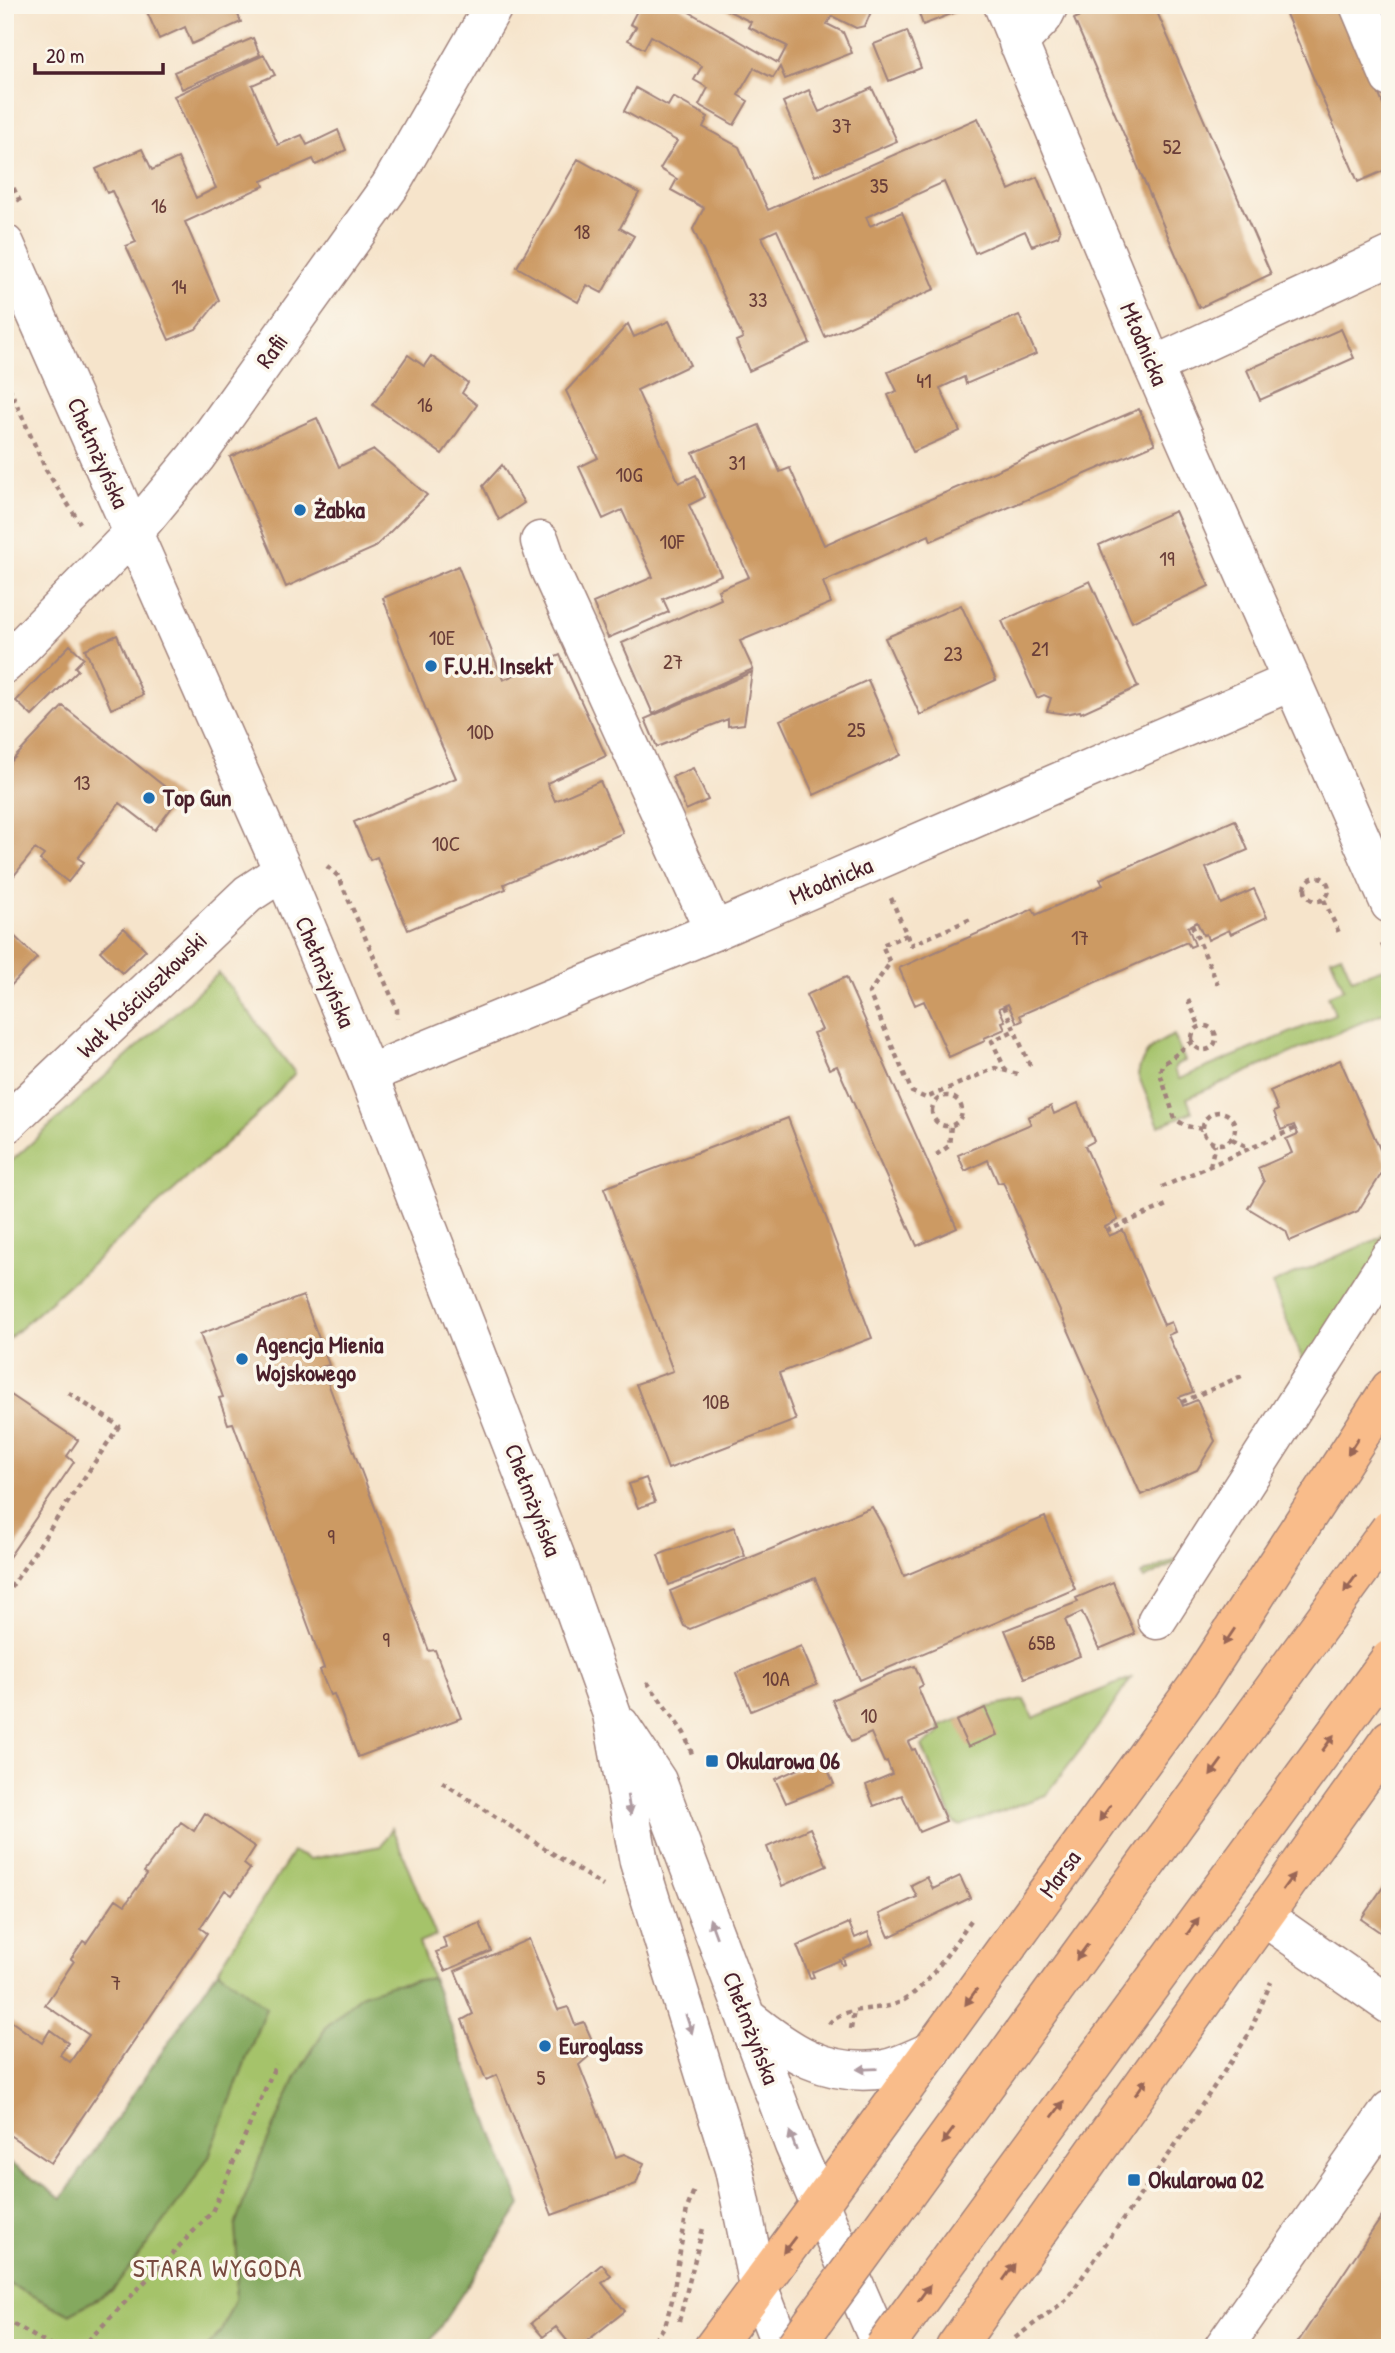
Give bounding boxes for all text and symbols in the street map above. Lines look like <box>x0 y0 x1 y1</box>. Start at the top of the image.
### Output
scale bar <box>35 32 163 76</box>
text: 20 m <box>46 41 84 70</box>
house number: 37 <box>832 111 852 140</box>
house number: 52 <box>1163 132 1182 161</box>
house number: 35 <box>870 171 888 200</box>
house number: 16 <box>151 191 167 220</box>
house number: 18 <box>574 217 590 246</box>
house number: 14 <box>171 272 187 301</box>
house number: 33 <box>749 285 767 314</box>
street label: Młodnicka <box>1113 297 1177 390</box>
street label: Rafii <box>248 327 295 374</box>
house number: 41 <box>916 366 932 395</box>
house number: 16 <box>417 390 433 419</box>
street label: Chełmżyńska <box>60 392 138 513</box>
house number: 31 <box>728 448 746 477</box>
house number: 10G <box>615 460 643 489</box>
place label: Żabka <box>314 493 365 525</box>
marker: Żabka <box>292 502 308 518</box>
house number: 10F <box>660 527 686 556</box>
house number: 19 <box>1159 544 1175 573</box>
house number: 10E <box>429 623 455 652</box>
house number: 21 <box>1031 634 1049 663</box>
house number: 23 <box>943 639 963 668</box>
house number: 27 <box>663 647 683 676</box>
place label: F.U.H. Insekt <box>444 649 554 681</box>
marker: F.U.H. Insekt <box>423 658 439 674</box>
house number: 25 <box>847 715 865 744</box>
house number: 10D <box>466 717 494 746</box>
house number: 13 <box>73 768 91 797</box>
place label: Top Gun <box>162 781 232 814</box>
marker: Top Gun <box>141 790 157 806</box>
house number: 10C <box>432 829 460 858</box>
street label: Młodnicka <box>784 848 877 912</box>
street label: Chełmżyńska <box>288 911 364 1032</box>
house number: 17 <box>1071 923 1089 952</box>
street label: Wał Kościuszkowski <box>69 924 213 1065</box>
place label: Agencja Mienia Wojskowego <box>256 1328 384 1389</box>
marker: Agencja Mienia Wojskowego <box>234 1351 250 1367</box>
house number: 10B <box>702 1387 730 1416</box>
one-way arrow <box>1346 1437 1360 1455</box>
street label: Chełmżyńska <box>498 1439 570 1561</box>
house number: 9 <box>327 1522 335 1551</box>
one-way arrow <box>1343 1575 1357 1593</box>
house number: 9 <box>382 1625 390 1654</box>
house number: 65B <box>1028 1628 1056 1657</box>
one-way arrow <box>1222 1628 1236 1646</box>
house number: 10A <box>762 1664 790 1693</box>
house number: 10 <box>860 1701 878 1730</box>
one-way arrow <box>1321 1733 1335 1752</box>
place label: Okularowa 06 <box>726 1744 840 1776</box>
marker: Okularowa 06 <box>704 1753 720 1769</box>
one-way arrow <box>1209 1759 1223 1777</box>
one-way arrow <box>624 1794 635 1816</box>
one-way arrow <box>1098 1804 1112 1822</box>
street label: Marsa <box>1031 1843 1087 1904</box>
one-way arrow <box>1280 1873 1294 1891</box>
one-way arrow <box>1186 1916 1200 1935</box>
one-way arrow <box>707 1918 718 1939</box>
one-way arrow <box>1075 1943 1089 1961</box>
street label: Chełmżyńska <box>716 1967 788 2089</box>
house number: 7 <box>111 1968 121 1997</box>
one-way arrow <box>964 1988 978 2006</box>
one-way arrow <box>684 2014 694 2035</box>
place label: Euroglass <box>559 2029 643 2062</box>
marker: Euroglass <box>537 2038 553 2054</box>
house number: 5 <box>537 2063 546 2092</box>
one-way arrow <box>855 2064 877 2075</box>
one-way arrow <box>1134 2078 1148 2096</box>
one-way arrow <box>1051 2100 1065 2118</box>
one-way arrow <box>941 2127 955 2145</box>
one-way arrow <box>788 2131 799 2152</box>
place label: Okularowa 02 <box>1148 2163 1264 2195</box>
marker: Okularowa 02 <box>1126 2172 1142 2188</box>
one-way arrow <box>783 2236 797 2254</box>
district label: STARA WYGODA <box>133 2250 303 2285</box>
one-way arrow <box>1002 2263 1016 2281</box>
one-way arrow <box>917 2284 931 2302</box>

